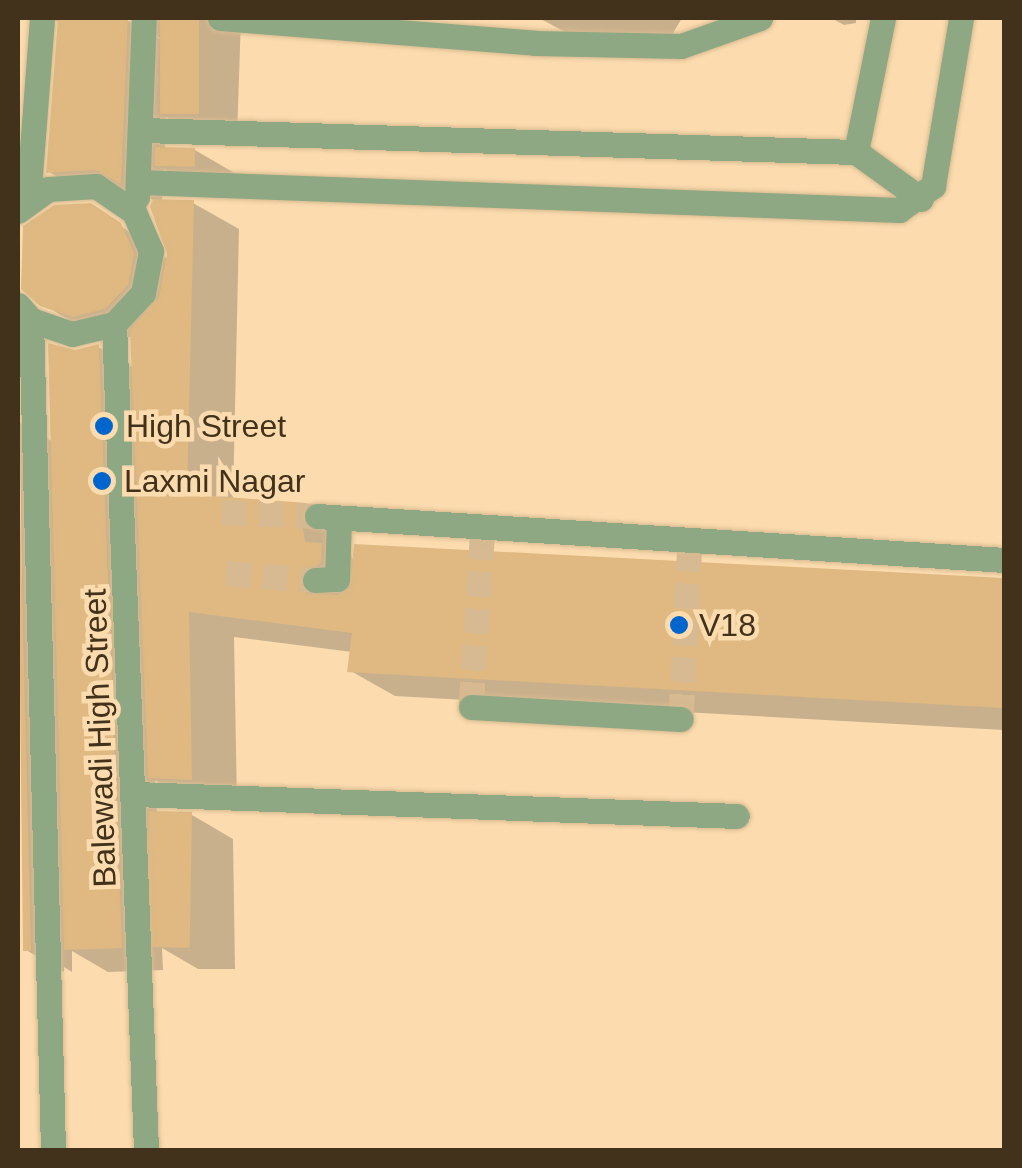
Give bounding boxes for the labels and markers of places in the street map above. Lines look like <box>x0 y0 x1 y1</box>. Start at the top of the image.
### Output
place label: High Street <box>126 407 286 445</box>
marker: High Street <box>91 413 117 439</box>
place label: Laxmi Nagar <box>124 462 305 500</box>
marker: Laxmi Nagar <box>89 468 115 494</box>
place label: V18 <box>699 606 756 644</box>
marker: V18 <box>668 614 690 636</box>

